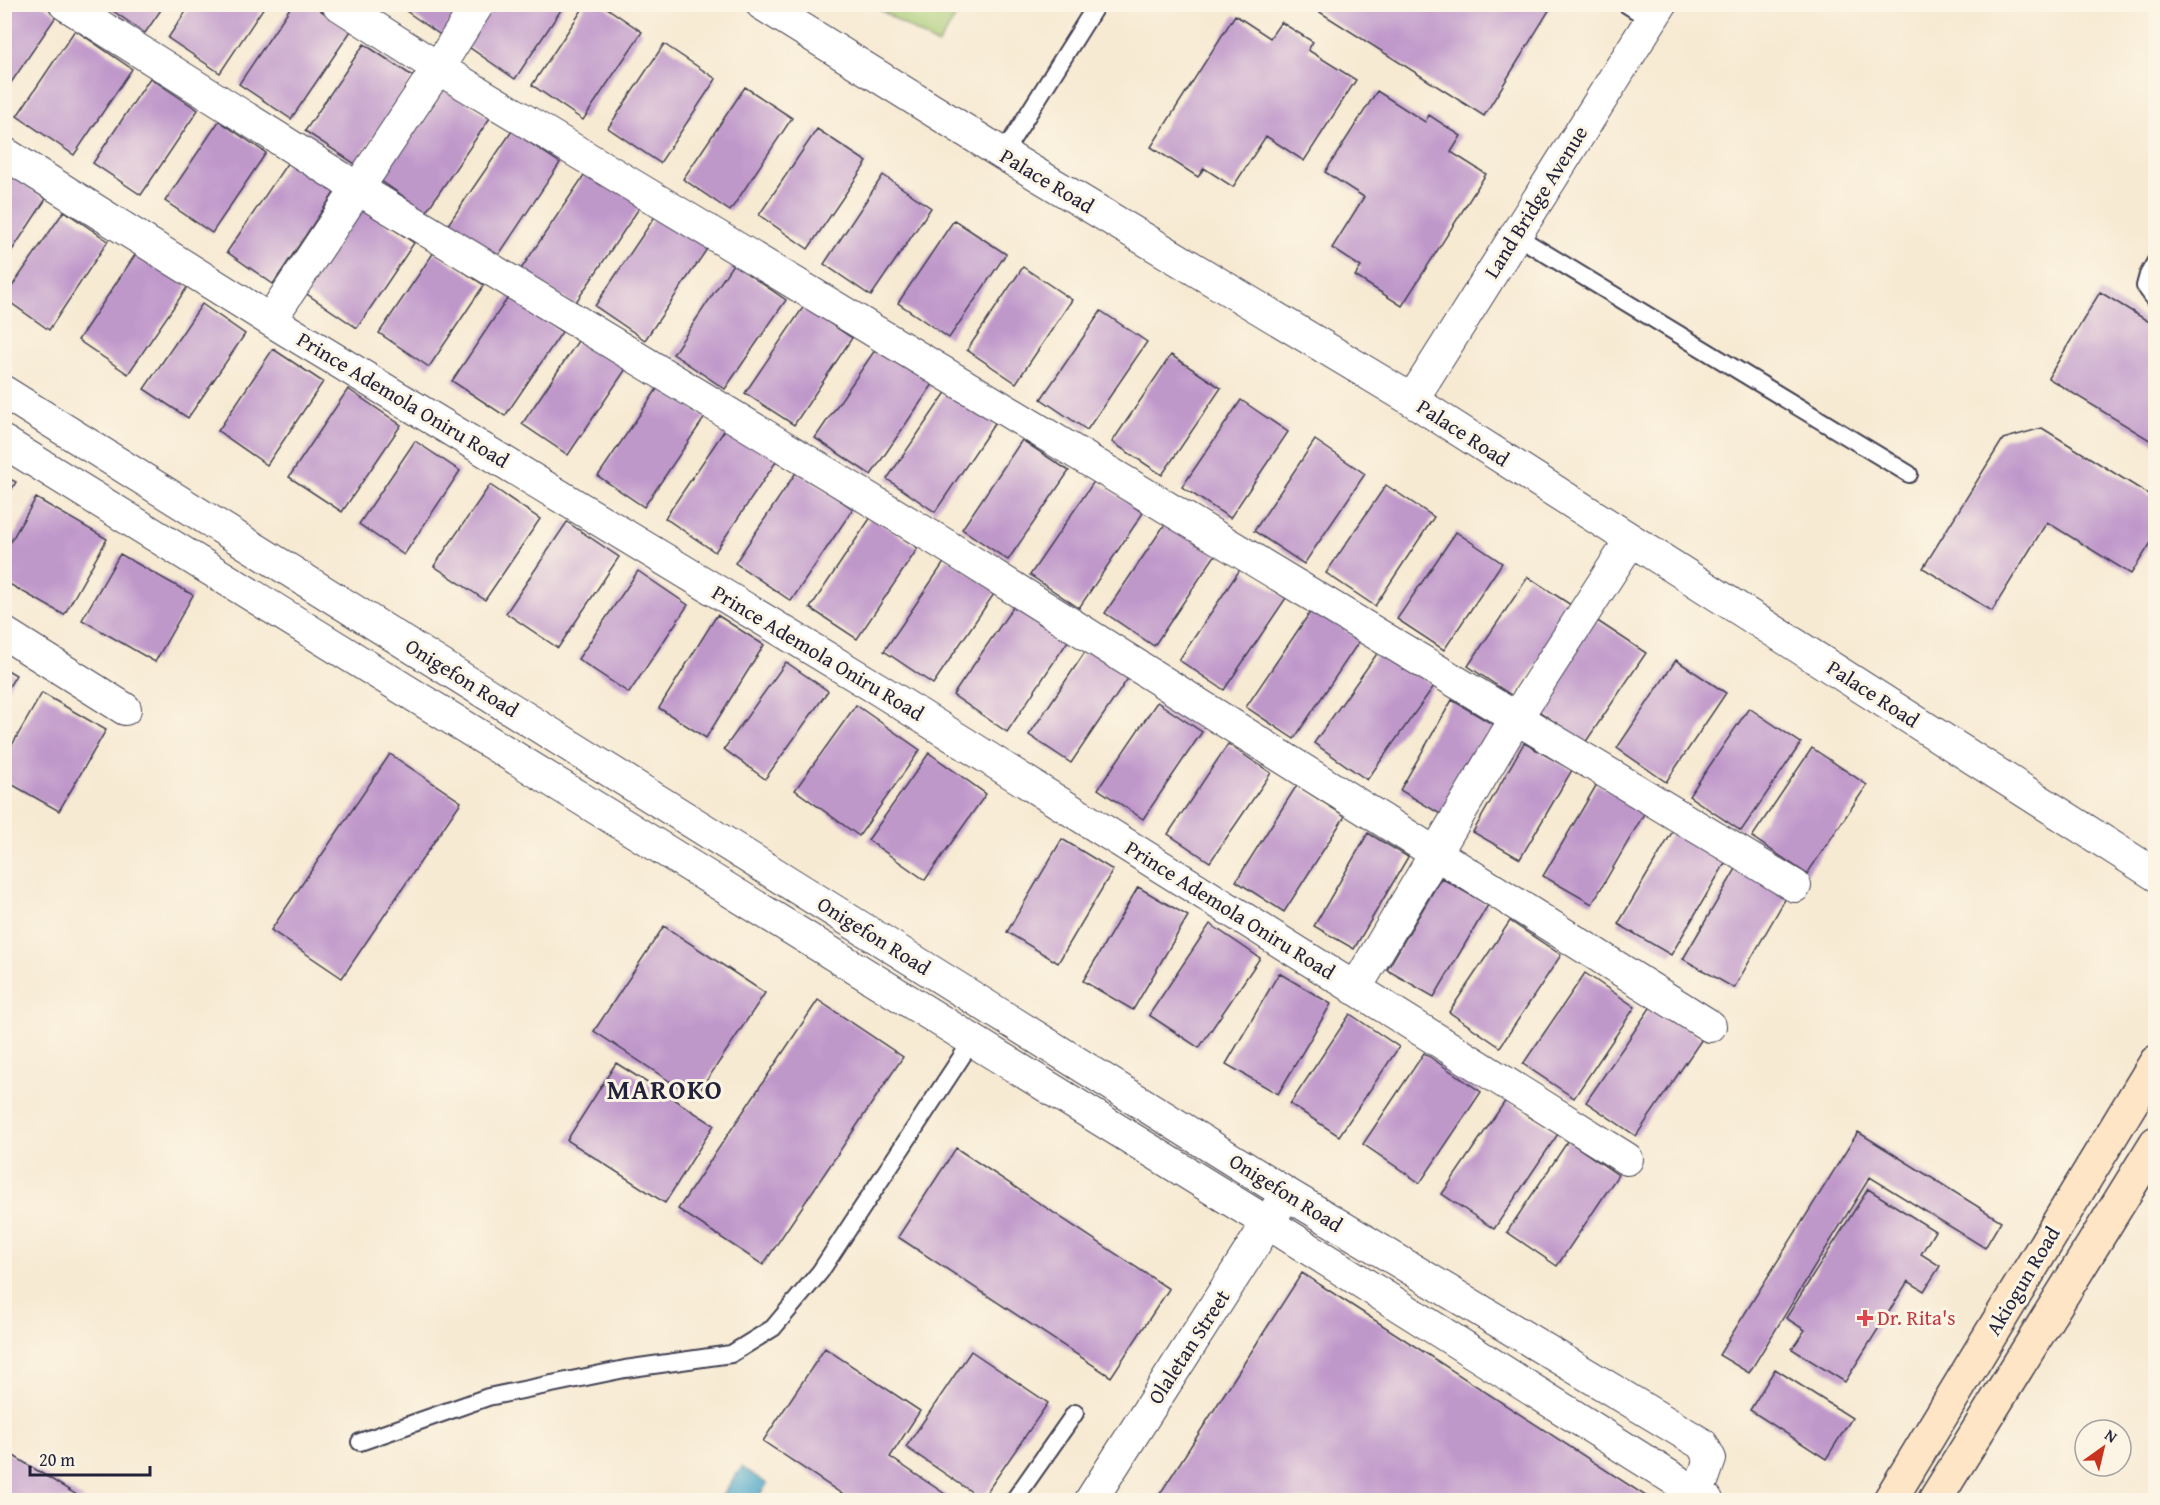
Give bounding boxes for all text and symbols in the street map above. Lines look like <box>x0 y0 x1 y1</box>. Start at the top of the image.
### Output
street label: Land Bridge Avenue <box>1476 119 1595 284</box>
street label: Palace Road <box>994 140 1101 221</box>
street label: Prince Ademola Oniru Road <box>291 324 516 476</box>
street label: Palace Road <box>1411 391 1516 475</box>
street label: Prince Ademola Oniru Road <box>706 577 931 729</box>
street label: Onigefon Road <box>400 630 526 725</box>
street label: Palace Road <box>1821 652 1926 736</box>
street label: Prince Ademola Oniru Road <box>1119 832 1342 987</box>
street label: Onigefon Road <box>812 888 938 983</box>
district label: MAROKO <box>607 1069 723 1109</box>
street label: Onigefon Road <box>1224 1145 1350 1240</box>
street label: Akiogun Road <box>1978 1220 2068 1341</box>
street label: Olaletan Street <box>1140 1283 1238 1410</box>
place label: Dr. Rita's <box>1877 1302 1956 1333</box>
marker: Dr. Rita's <box>1858 1311 1872 1325</box>
north arrow <box>2073 1418 2133 1478</box>
text: N <box>2100 1423 2123 1449</box>
scale bar <box>30 1439 150 1477</box>
text: 20 m <box>39 1446 75 1473</box>

